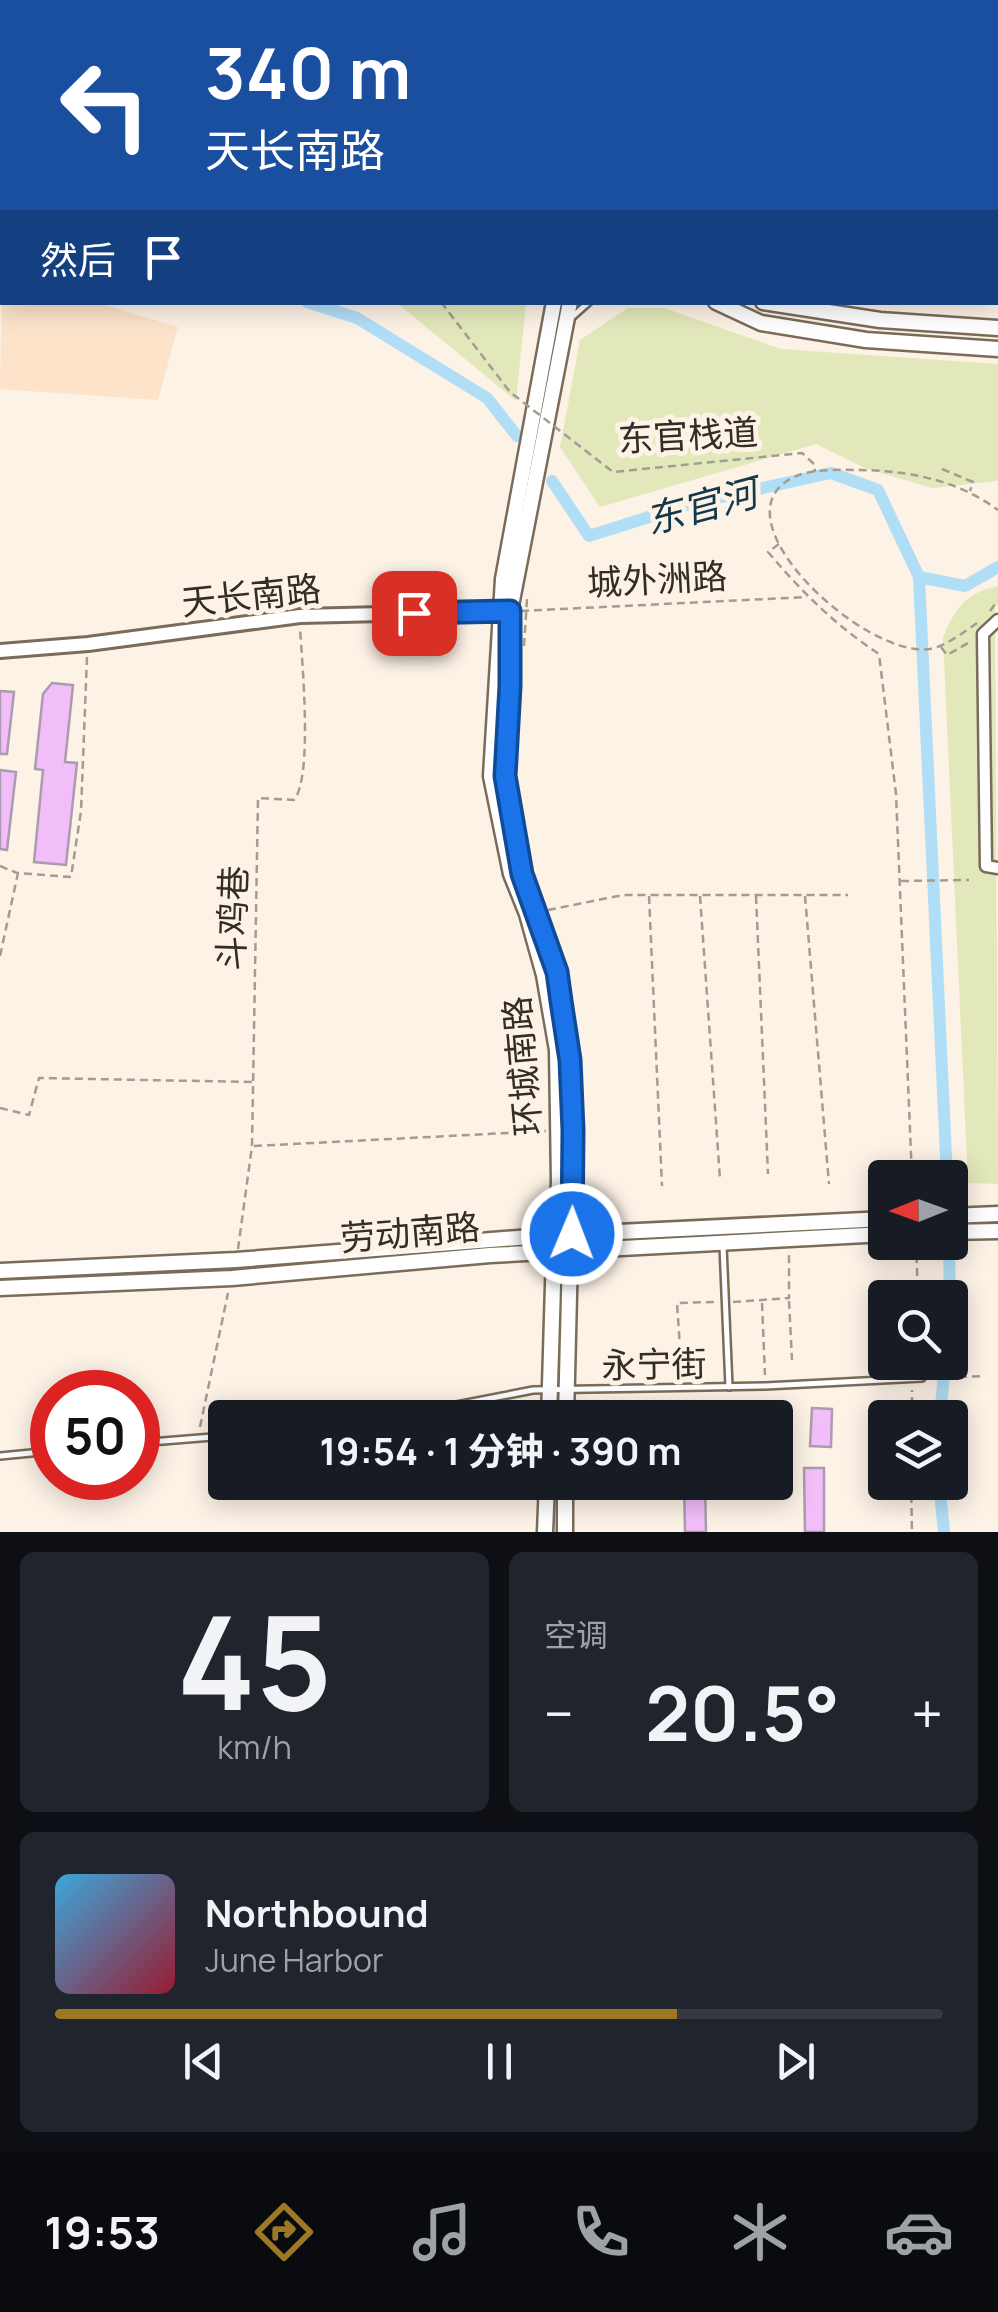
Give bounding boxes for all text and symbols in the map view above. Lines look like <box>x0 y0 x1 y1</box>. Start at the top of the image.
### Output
text: 340 m <box>205 24 411 120</box>
icon: left <box>40 40 170 170</box>
text: 天长南路 <box>205 119 385 181</box>
icon: arrive <box>136 230 191 285</box>
text: 然后 <box>40 233 116 285</box>
street label: 东官栈道 <box>617 407 759 463</box>
water label: 东官河 <box>639 463 770 545</box>
street label: 城外洲路 <box>586 551 728 607</box>
street label: 天长南路 <box>179 564 323 626</box>
pin <box>372 571 457 656</box>
icon: arrive <box>387 586 442 641</box>
street label: 斗鸡巷 <box>206 865 258 971</box>
street label: 环城南路 <box>492 994 552 1138</box>
north arrow <box>868 1160 968 1260</box>
map controls <box>868 1160 968 1500</box>
position arrow <box>520 1182 624 1286</box>
street label: 劳动南路 <box>338 1202 482 1262</box>
button: search <box>868 1280 968 1380</box>
street label: 永宁街 <box>601 1339 707 1389</box>
speed limit sign: 50 <box>30 1370 160 1500</box>
button: layers <box>868 1400 968 1500</box>
text: 19:54 · 1 分钟 · 390 m <box>319 1424 682 1476</box>
text: 45 <box>177 1571 332 1749</box>
text: 空调 <box>544 1613 608 1657</box>
text: 20.5° <box>645 1661 840 1764</box>
text: − <box>544 1675 574 1751</box>
text: + <box>911 1675 943 1751</box>
text: km/h <box>217 1725 292 1769</box>
text: Northbound <box>205 1886 429 1938</box>
text: June Harbor <box>205 1938 383 1982</box>
icon: previous <box>176 2034 231 2089</box>
icon: pause <box>472 2034 527 2089</box>
icon: next <box>768 2034 823 2089</box>
icon: directions <box>249 2197 319 2267</box>
icon: music <box>407 2197 477 2267</box>
icon: phone <box>566 2197 636 2267</box>
icon: climate <box>725 2197 795 2267</box>
icon: car <box>884 2197 954 2267</box>
text: 19:53 <box>44 2201 160 2263</box>

